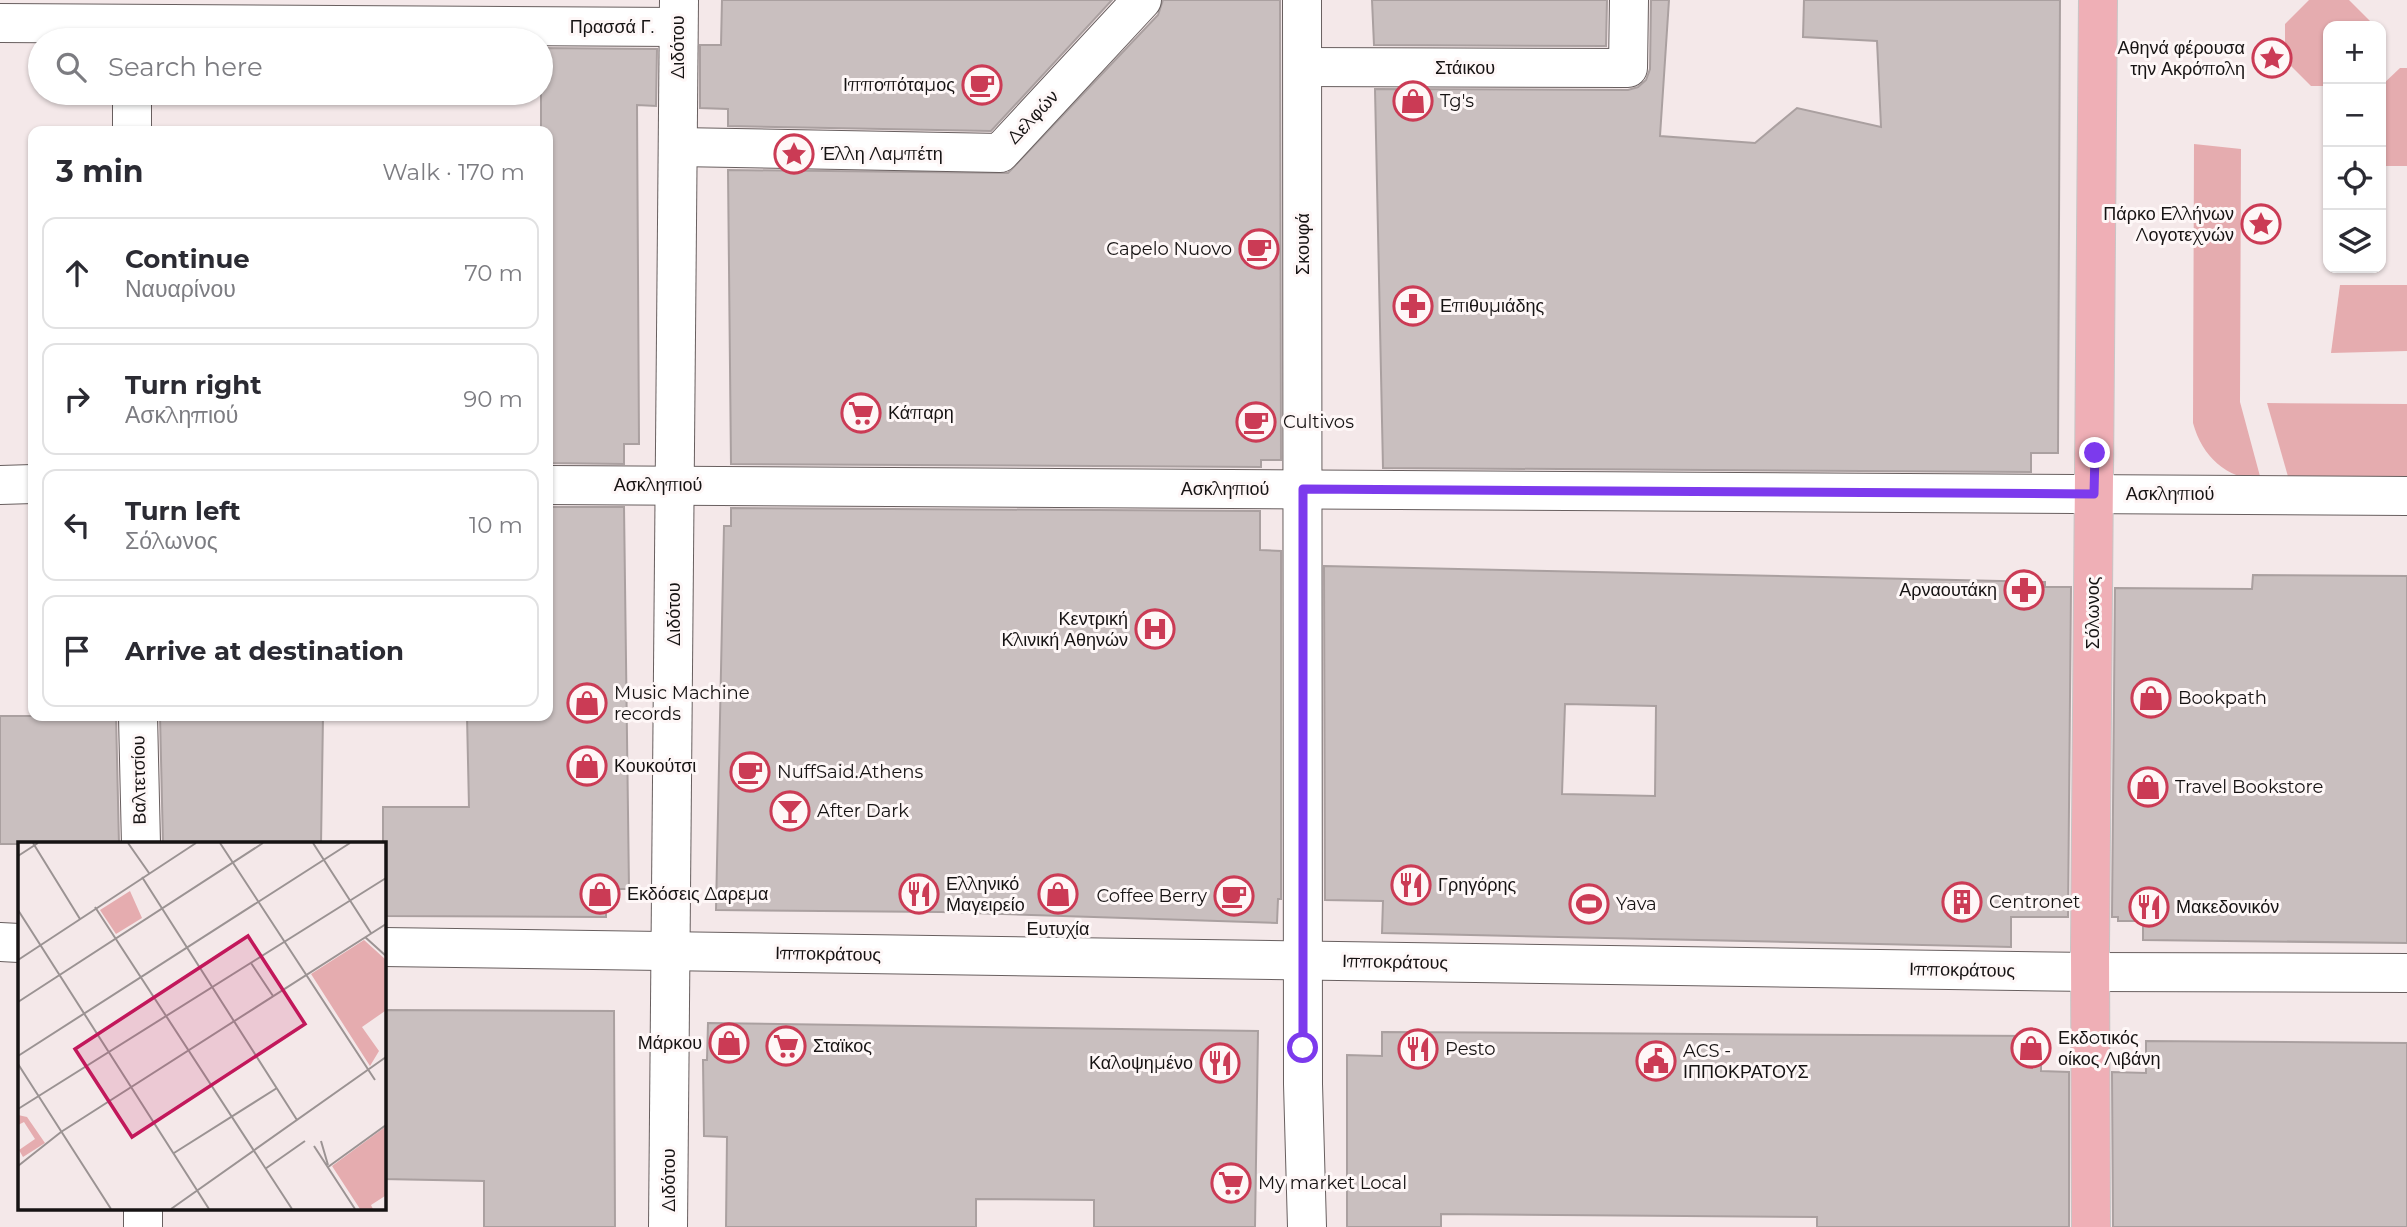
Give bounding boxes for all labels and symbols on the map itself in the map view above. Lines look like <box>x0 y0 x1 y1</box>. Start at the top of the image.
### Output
street label: Διδότου <box>667 15 689 79</box>
street label: Πρασσά Γ. <box>570 16 654 38</box>
place label: Αθηνά φέρουσα την Ακρόπολη <box>2118 37 2245 80</box>
place icon: Αθηνά φέρουσα την Ακρόπολη <box>2251 37 2293 79</box>
street label: Στάικου <box>1435 57 1495 79</box>
cafe icon: Ιπποπόταμος <box>961 64 1003 106</box>
place label: Ιπποπόταμος <box>843 74 955 96</box>
shop icon: Tg's <box>1392 80 1434 122</box>
street label: Δελφών <box>1003 86 1063 148</box>
place label: Tg's <box>1440 90 1474 112</box>
place icon: Έλλη Λαμπέτη <box>773 133 815 175</box>
place label: Έλλη Λαμπέτη <box>820 143 943 165</box>
place label: Πάρκο Ελλήνων Λογοτεχνών <box>2103 203 2234 246</box>
place icon: Πάρκο Ελλήνων Λογοτεχνών <box>2240 203 2282 245</box>
street label: Σκουφά <box>1292 213 1314 275</box>
cafe icon: Capelo Nuovo <box>1238 228 1280 270</box>
place label: Capelo Nuovo <box>1106 238 1232 260</box>
pharmacy icon: Επιθυμιάδης <box>1392 285 1434 327</box>
place label: Επιθυμιάδης <box>1440 295 1544 317</box>
supermarket icon: Κάπαρη <box>840 392 882 434</box>
cafe icon: Cultivos <box>1235 401 1277 443</box>
place label: Κάπαρη <box>888 402 954 424</box>
place label: Cultivos <box>1283 411 1354 433</box>
route end <box>2079 437 2110 468</box>
street label: Ασκληπιού <box>614 474 702 496</box>
street label: Ασκληπιού <box>1181 478 1269 500</box>
street label: Ασκληπιού <box>2126 483 2214 505</box>
pharmacy icon: Αρναουτάκη <box>2003 569 2045 611</box>
street label: Σόλωνος <box>2082 576 2104 649</box>
place label: Αρναουτάκη <box>1899 579 1997 601</box>
street label: Διδότου <box>663 582 685 646</box>
place label: Κεντρική Κλινική Αθηνών <box>1001 608 1128 651</box>
hospital icon: Κεντρική Κλινική Αθηνών <box>1134 608 1176 650</box>
shop icon: Bookpath <box>2130 677 2172 719</box>
shop icon: Music Machine records <box>566 682 608 724</box>
place label: Music Machine records <box>614 682 750 725</box>
place label: Bookpath <box>2178 687 2267 709</box>
street label: Βαλτετσίου <box>127 735 151 825</box>
shop icon: Κουκούτσι <box>566 745 608 787</box>
cafe icon: NuffSaid.Athens <box>729 751 771 793</box>
place label: Κουκούτσι <box>614 755 696 777</box>
place label: NuffSaid.Athens <box>777 761 923 783</box>
shop icon: Travel Bookstore <box>2127 766 2169 808</box>
place label: Travel Bookstore <box>2175 776 2324 798</box>
bar icon: After Dark <box>769 790 811 832</box>
place label: After Dark <box>817 800 909 822</box>
inset map <box>18 842 385 1210</box>
restaurant icon: Γρηγόρης <box>1390 864 1432 906</box>
shop icon: Εκδόσεις Δαρεμα <box>579 873 621 915</box>
restaurant icon: Ελληνικό Μαγειρείο <box>898 873 940 915</box>
place label: Ελληνικό Μαγειρείο <box>946 873 1025 916</box>
shop icon: Ευτυχία <box>1037 873 1079 915</box>
place label: Γρηγόρης <box>1438 874 1516 896</box>
cafe icon: Coffee Berry <box>1213 875 1255 917</box>
building icon: Centronet <box>1941 881 1983 923</box>
place label: Εκδόσεις Δαρεμα <box>627 883 769 905</box>
sports icon: Yava <box>1568 883 1610 925</box>
place label: Coffee Berry <box>1096 885 1207 907</box>
restaurant icon: Μακεδονικόν <box>2128 886 2170 928</box>
place label: Centronet <box>1989 891 2080 913</box>
place label: Yava <box>1616 893 1657 915</box>
place label: Μακεδονικόν <box>2176 896 2279 918</box>
place label: Ευτυχία <box>1027 918 1089 940</box>
street label: Ιπποκράτους <box>775 942 882 966</box>
street label: Ιπποκράτους <box>1342 950 1449 974</box>
street label: Ιπποκράτους <box>1909 958 2016 982</box>
shop icon: Μάρκου <box>708 1022 750 1064</box>
supermarket icon: Σταϊκος <box>765 1025 807 1067</box>
shop icon: Εκδoτικός οίκος Λιβάνη <box>2010 1027 2052 1069</box>
place label: Εκδoτικός οίκος Λιβάνη <box>2058 1027 2161 1070</box>
restaurant icon: Pesto <box>1397 1028 1439 1070</box>
place label: Μάρκου <box>638 1032 702 1054</box>
route start <box>1287 1032 1318 1063</box>
place label: Σταϊκος <box>813 1035 872 1057</box>
place label: Pesto <box>1445 1038 1496 1060</box>
public building icon: ACS - ΙΠΠΟΚΡΑΤΟΥΣ <box>1635 1040 1677 1082</box>
place label: ACS - ΙΠΠΟΚΡΑΤΟΥΣ <box>1683 1040 1809 1083</box>
restaurant icon: Καλοψημένο <box>1199 1042 1241 1084</box>
place label: Καλοψημένο <box>1089 1052 1193 1074</box>
street label: Διδότου <box>658 1148 680 1212</box>
supermarket icon: My market Local <box>1210 1162 1252 1204</box>
place label: My market Local <box>1258 1172 1407 1194</box>

